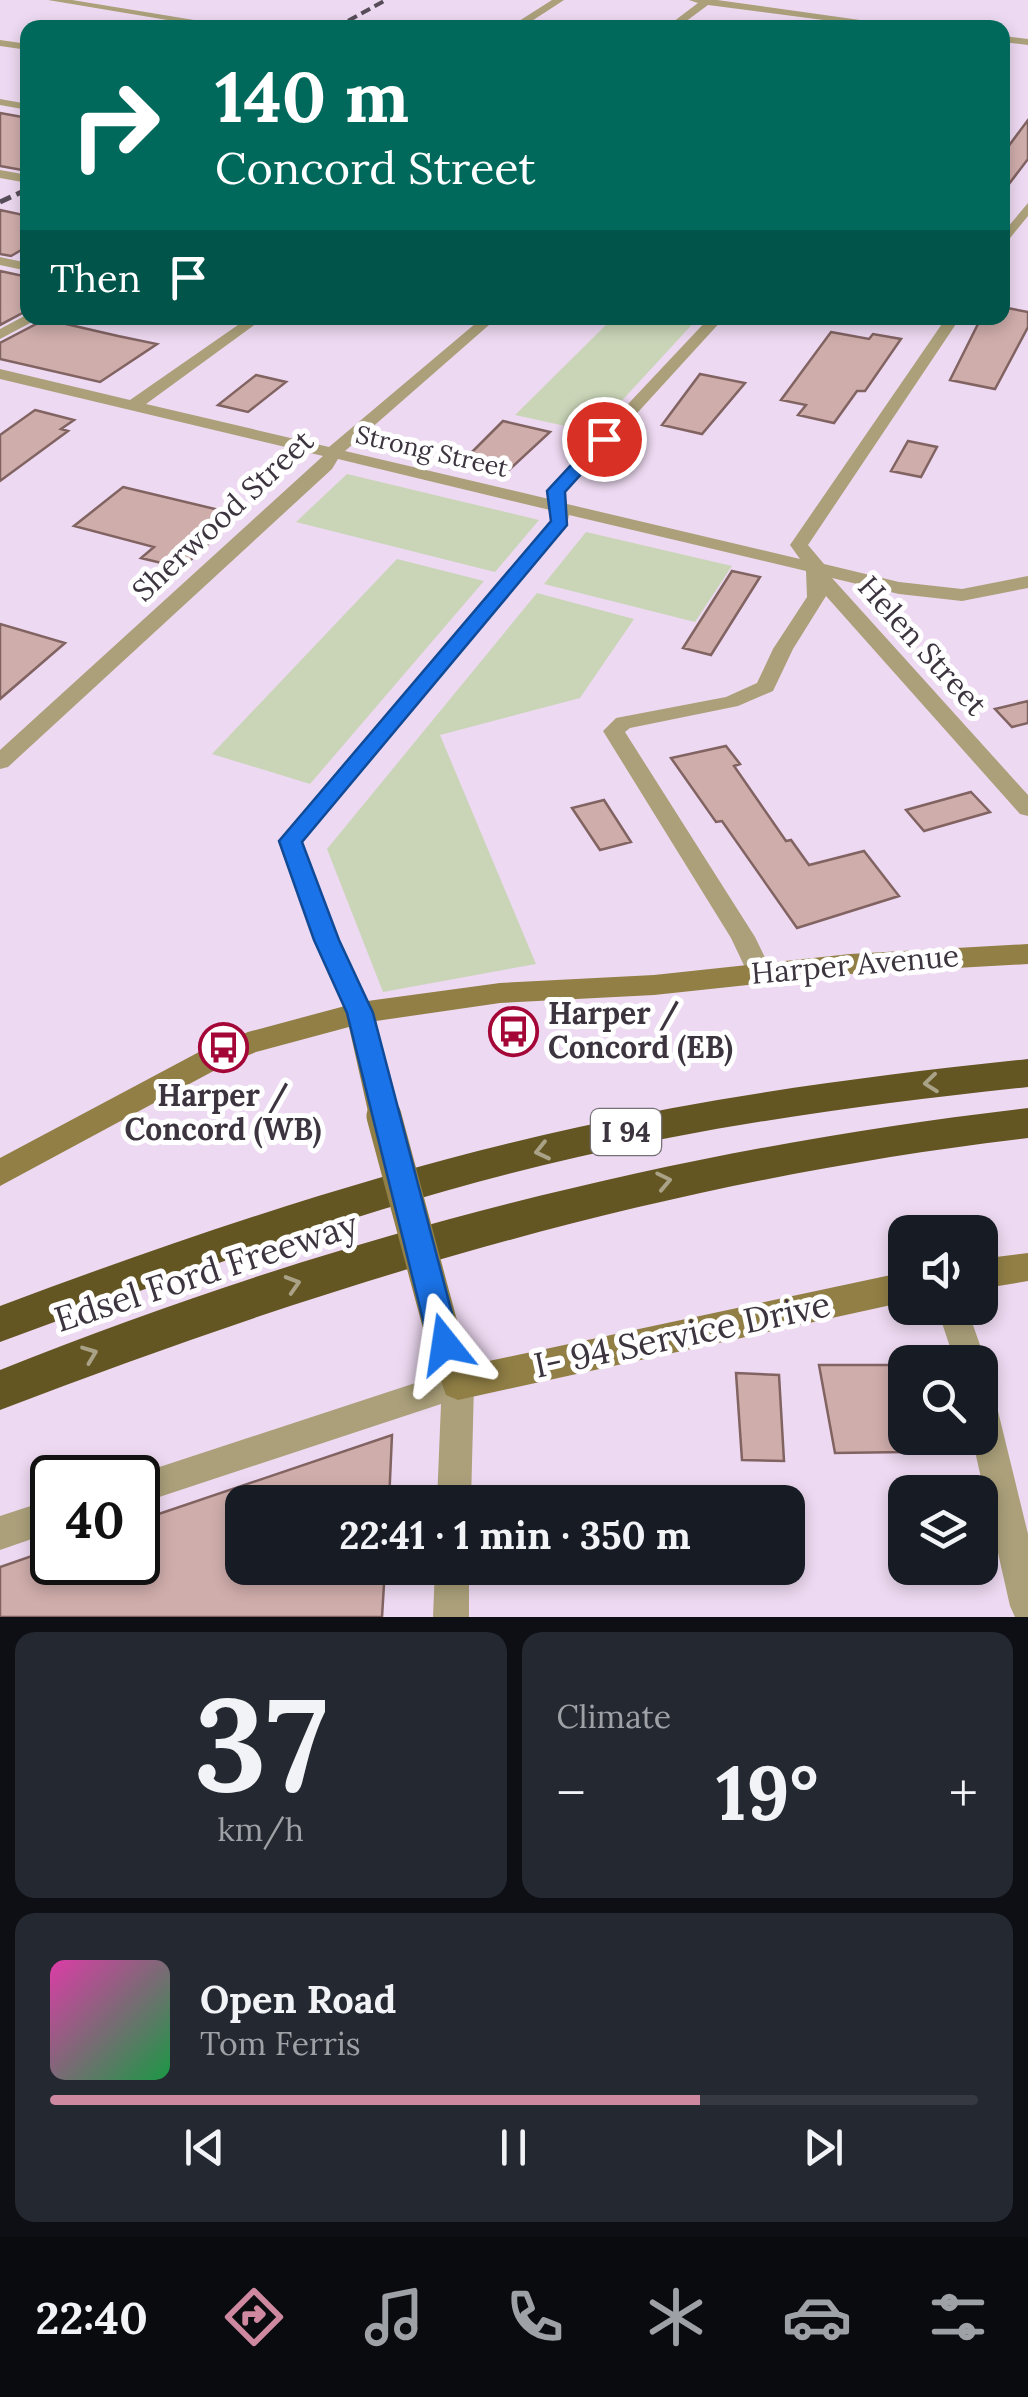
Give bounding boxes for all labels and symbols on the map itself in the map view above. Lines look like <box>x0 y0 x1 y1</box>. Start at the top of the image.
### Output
pin <box>562 397 647 482</box>
street label: Strong Street <box>353 418 512 484</box>
street label: Sherwood Street <box>124 421 321 609</box>
street label: Helen Street <box>850 568 996 723</box>
street label: Harper Avenue <box>749 936 960 992</box>
place label: Harper / Concord (EB) <box>548 994 733 1067</box>
bus stop icon: Harper / Concord (EB) <box>487 1005 539 1057</box>
bus stop icon: Harper / Concord (WB) <box>197 1021 249 1073</box>
one-way arrow <box>923 1072 939 1093</box>
place label: Harper / Concord (WB) <box>125 1076 322 1149</box>
road number: I 94 <box>591 1109 661 1155</box>
one-way arrow <box>534 1139 551 1160</box>
one-way arrow <box>655 1172 672 1193</box>
street label: Edsel Ford Freeway <box>49 1201 364 1342</box>
one-way arrow <box>284 1275 301 1296</box>
street label: I- 94 Service Drive <box>530 1281 834 1388</box>
position arrow <box>393 1292 497 1396</box>
one-way arrow <box>81 1345 98 1365</box>
speed limit sign: 40 <box>30 1455 160 1585</box>

